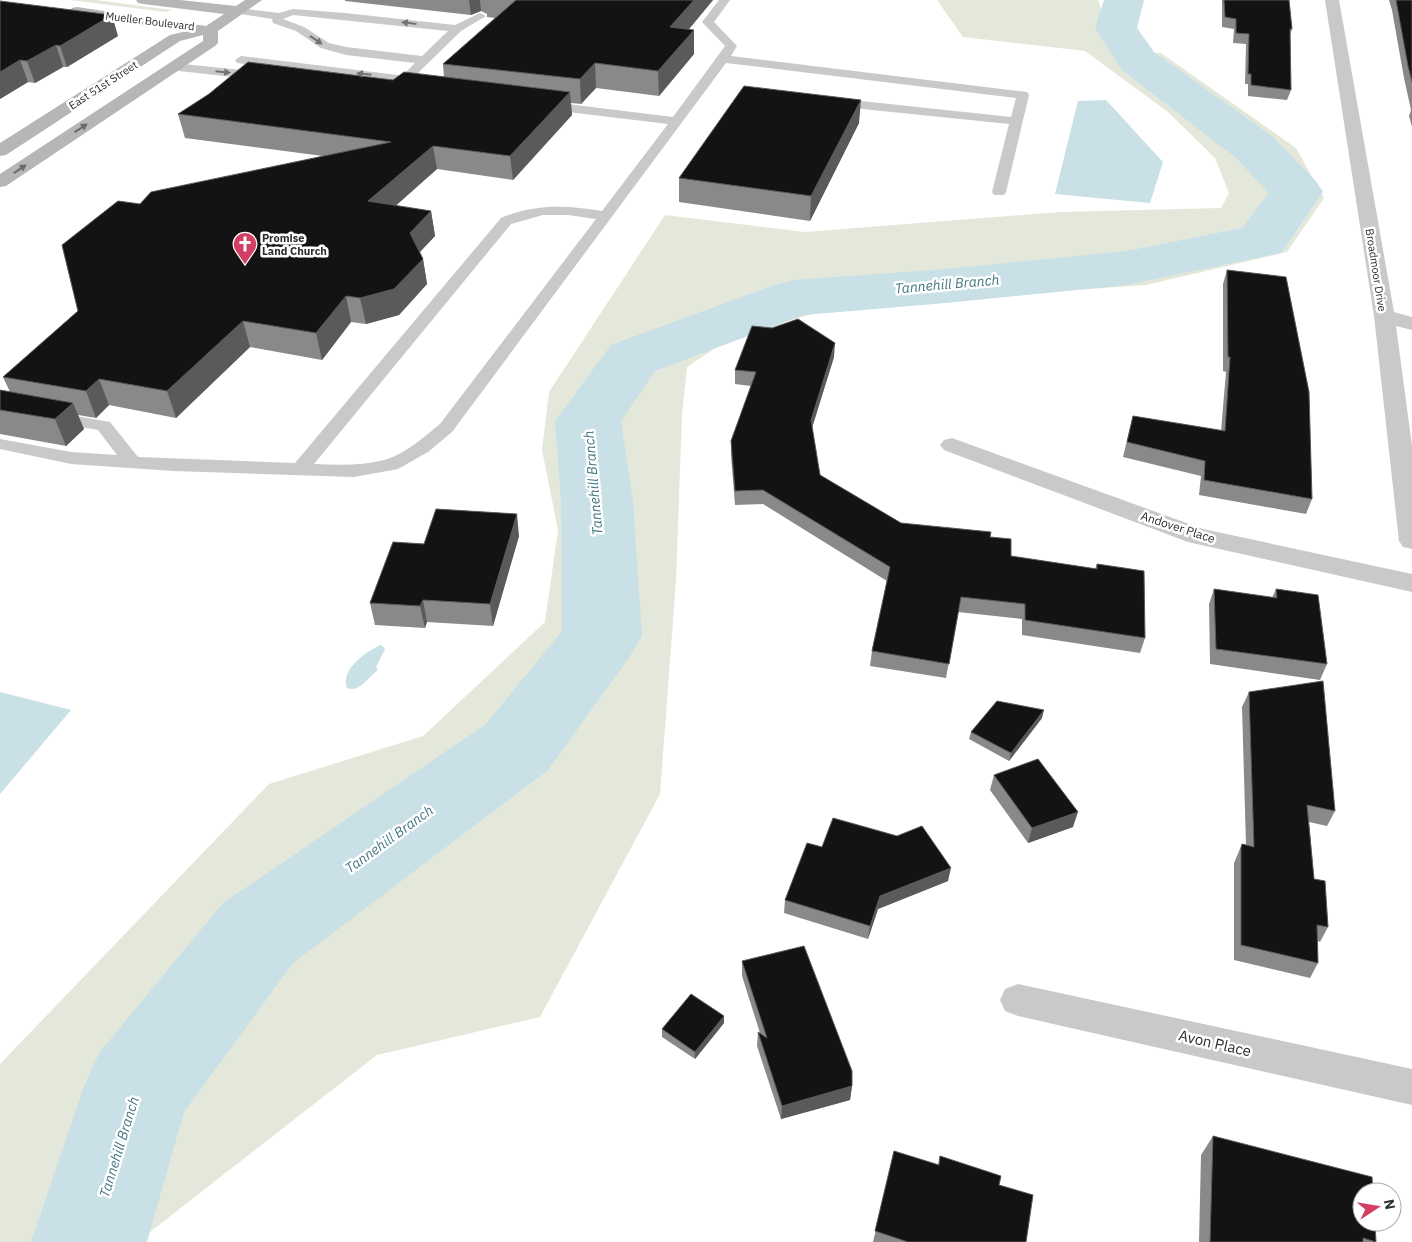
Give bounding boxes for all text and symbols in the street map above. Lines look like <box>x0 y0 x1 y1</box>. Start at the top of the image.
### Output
street label: Mueller Boulevard <box>105 9 195 33</box>
one-way arrow <box>400 19 416 27</box>
one-way arrow <box>309 35 322 45</box>
street label: East 51st Street <box>66 58 140 112</box>
one-way arrow <box>215 68 231 76</box>
one-way arrow <box>356 70 372 78</box>
one-way arrow <box>75 123 88 133</box>
one-way arrow <box>14 164 27 174</box>
street label: Broadmoor Drive <box>1363 228 1389 312</box>
church icon: Promise Land Church <box>232 231 258 265</box>
place label: Promise Land Church <box>262 231 327 258</box>
water label: Tannehill Branch <box>894 270 1000 298</box>
water label: Tannehill Branch <box>579 430 607 536</box>
street label: Andover Place <box>1139 508 1217 546</box>
water label: Tannehill Branch <box>341 801 437 877</box>
street label: Avon Place <box>1177 1025 1253 1061</box>
water label: Tannehill Branch <box>95 1094 143 1200</box>
north arrow <box>1352 1182 1402 1232</box>
text: N <box>1380 1197 1400 1211</box>

